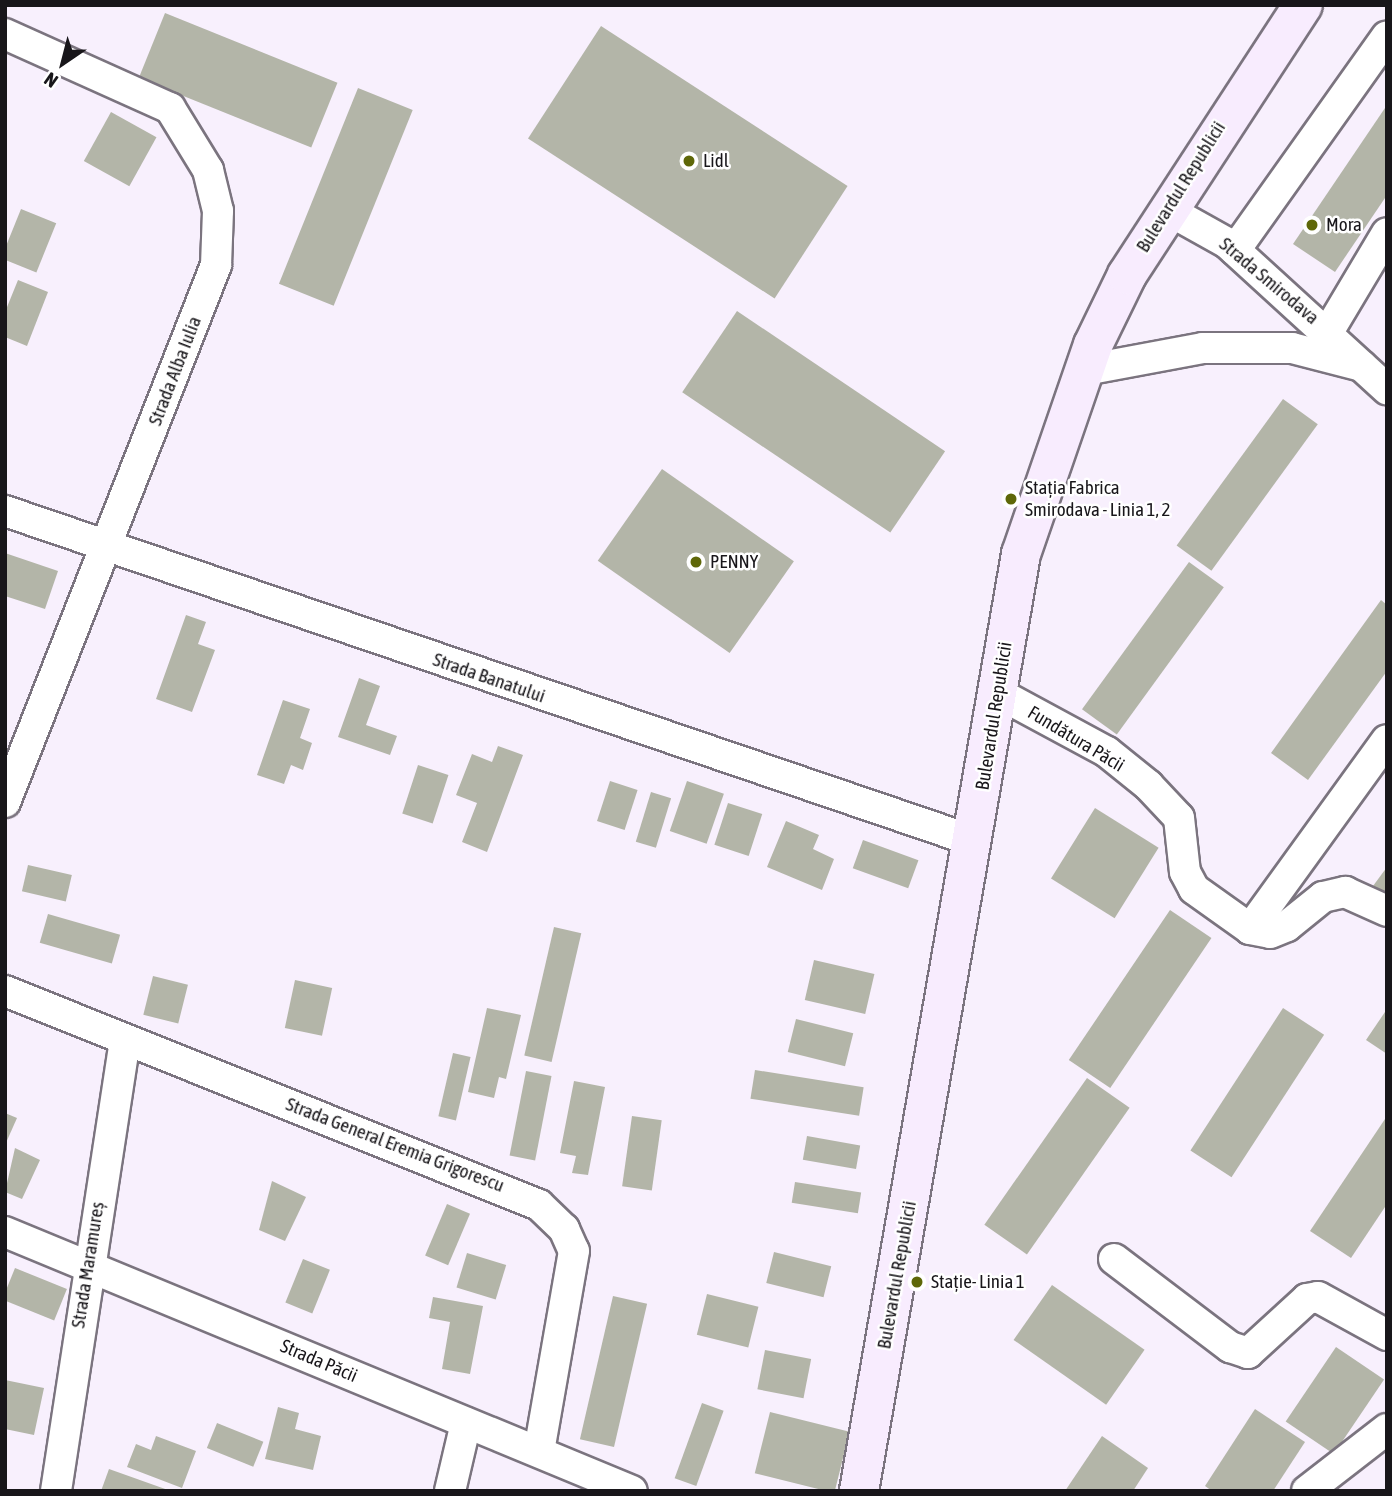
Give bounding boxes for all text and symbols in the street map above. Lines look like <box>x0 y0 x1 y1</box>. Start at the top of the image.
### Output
north arrow <box>28 28 98 98</box>
text: N <box>40 68 62 92</box>
street label: Bulevardul Republicii <box>1132 117 1230 257</box>
place label: Lidl <box>703 150 729 172</box>
marker: Lidl <box>681 153 697 169</box>
place label: Mora <box>1326 214 1362 236</box>
marker: Mora <box>1304 217 1320 233</box>
street label: Strada Smirodava <box>1215 233 1323 329</box>
street label: Strada Alba Iulia <box>144 313 206 429</box>
place label: Stația Fabrica Smirodava - Linia 1, 2 <box>1025 477 1170 521</box>
marker: Stația Fabrica Smirodava - Linia 1, 2 <box>1003 491 1019 507</box>
place label: PENNY <box>710 551 758 573</box>
marker: PENNY <box>688 554 704 570</box>
street label: Bulevardul Republicii <box>971 640 1017 792</box>
street label: Strada Banatului <box>430 648 548 708</box>
street label: Fundătura Păcii <box>1024 701 1128 777</box>
street label: Strada General Eremia Grigorescu <box>283 1093 507 1197</box>
street label: Bulevardul Republicii <box>873 1199 921 1351</box>
street label: Strada Maramureș <box>67 1200 109 1330</box>
place label: Stație- Linia 1 <box>931 1271 1025 1293</box>
marker: Stație- Linia 1 <box>909 1274 925 1290</box>
street label: Strada Păcii <box>277 1335 361 1387</box>

